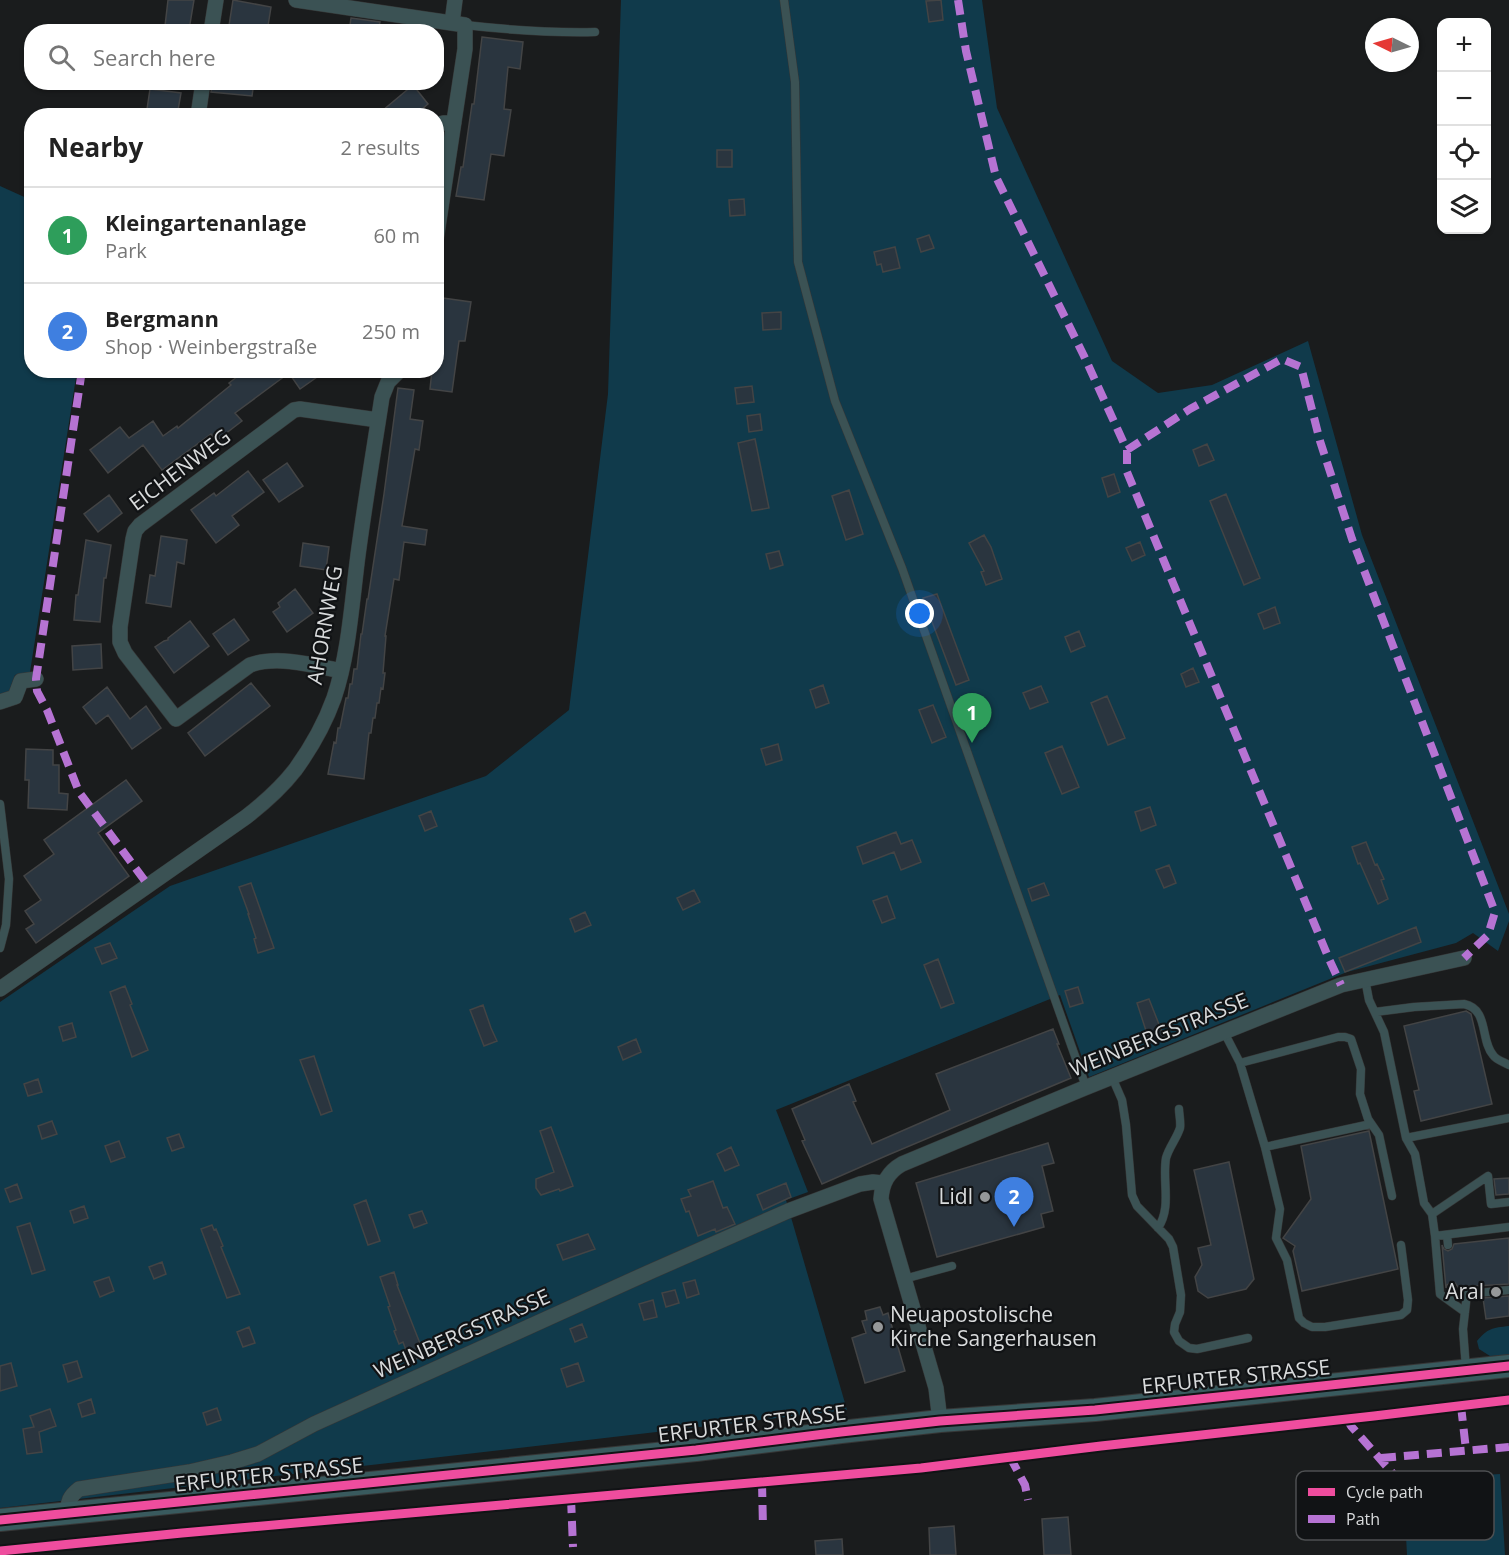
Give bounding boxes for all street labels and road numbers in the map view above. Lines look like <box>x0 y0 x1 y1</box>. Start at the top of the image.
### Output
street label: EICHENWEG <box>123 422 236 517</box>
street label: AHORNWEG <box>300 563 348 686</box>
street label: WEINBERGSTRASSE <box>1065 985 1252 1083</box>
street label: WEINBERGSTRASSE <box>369 1282 554 1385</box>
street label: ERFURTER STRASSE <box>1140 1352 1332 1400</box>
street label: ERFURTER STRASSE <box>656 1398 848 1448</box>
street label: ERFURTER STRASSE <box>173 1450 365 1498</box>

